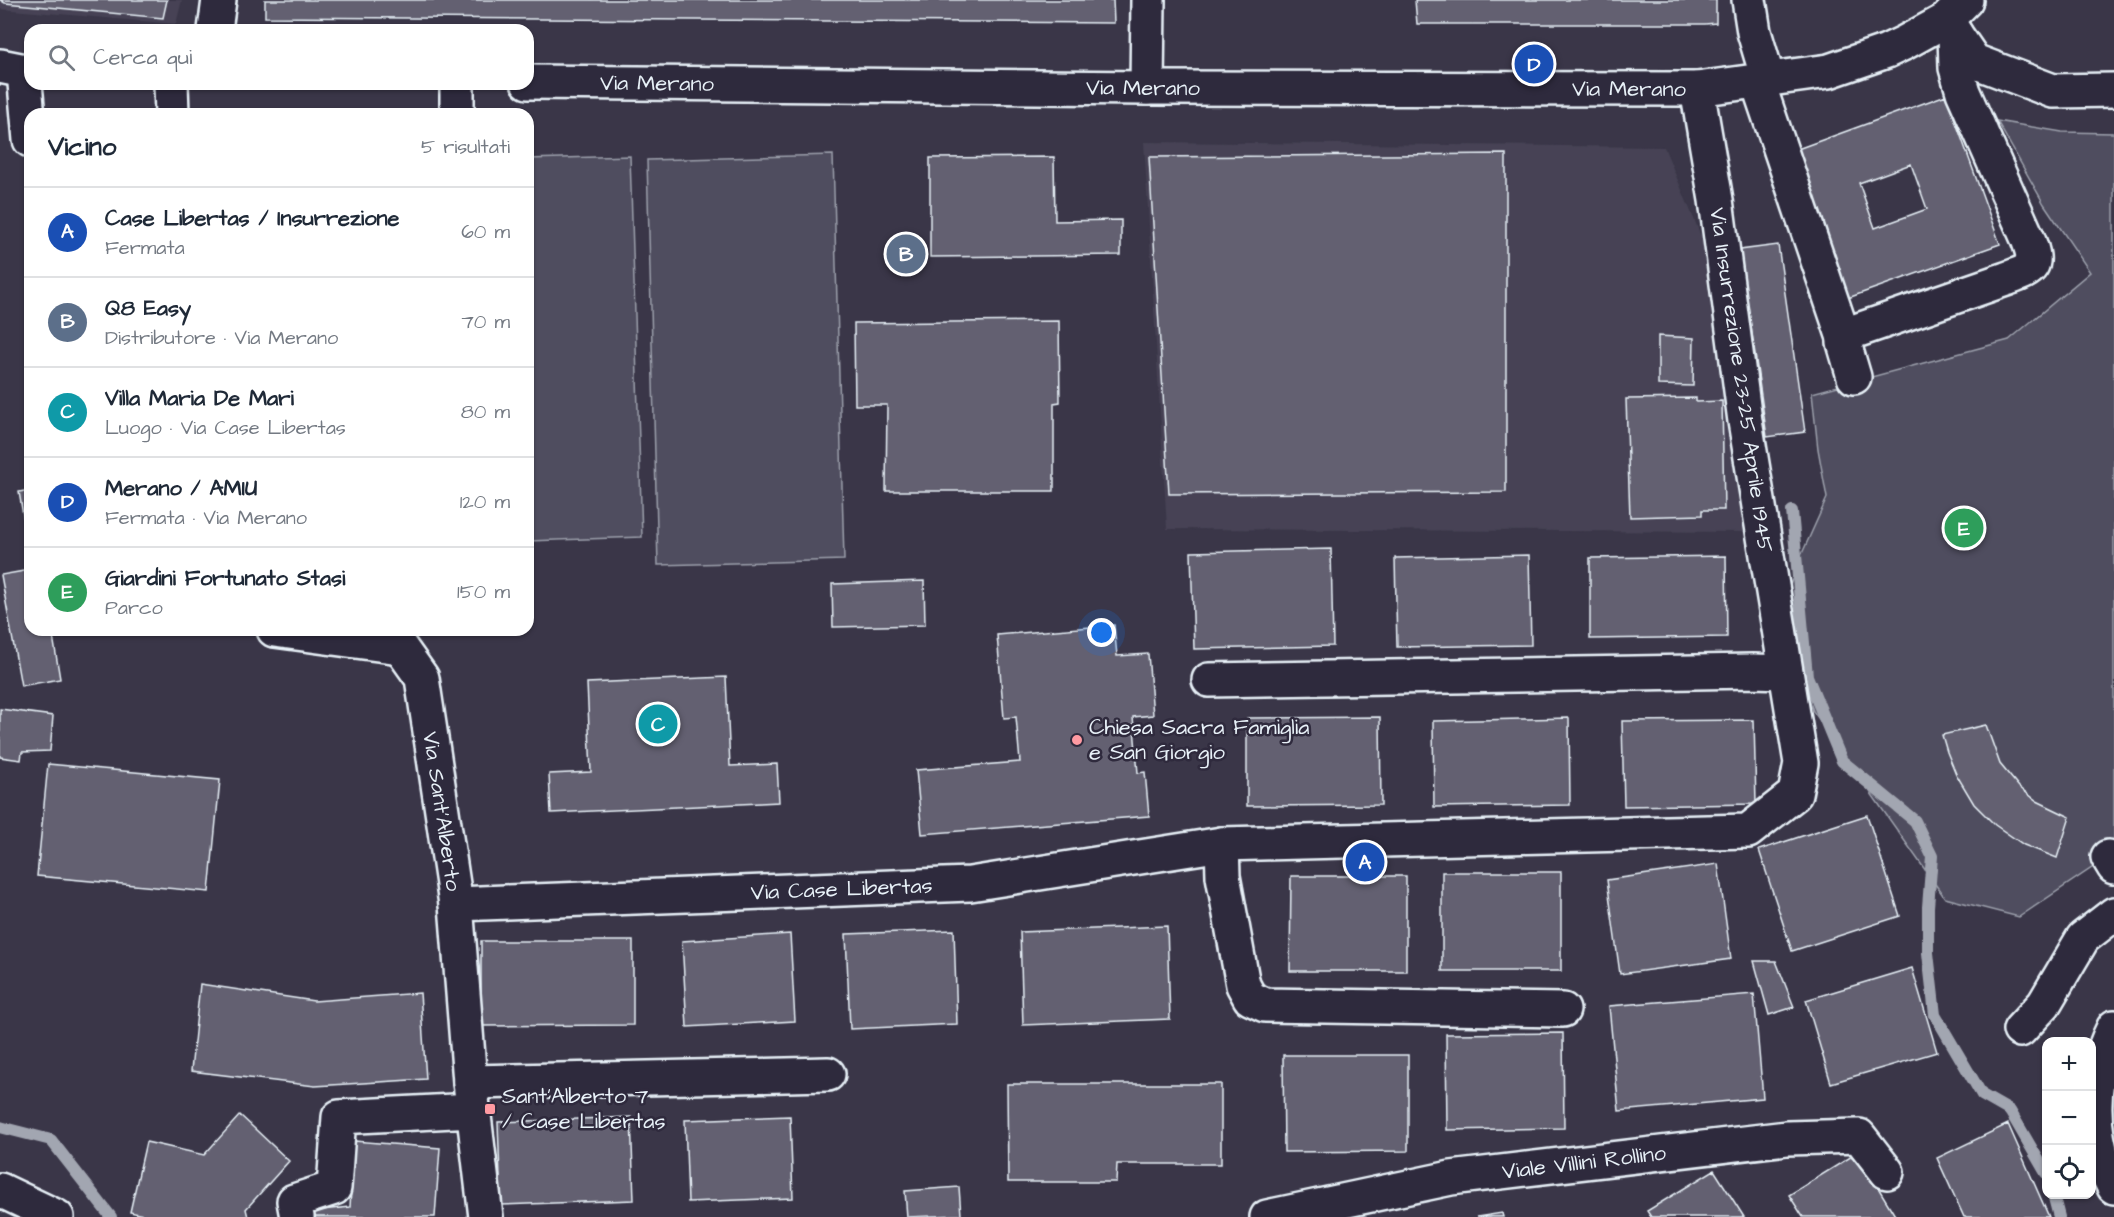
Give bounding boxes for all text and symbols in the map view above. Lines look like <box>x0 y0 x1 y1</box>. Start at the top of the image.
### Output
search box <box>24 24 534 90</box>
icon: search <box>45 41 78 74</box>
text: Cerca qui <box>93 42 192 73</box>
pin: D <box>1514 42 1553 86</box>
street label: Via Merano <box>600 67 715 99</box>
street label: Via Merano <box>1086 72 1201 104</box>
street label: Via Merano <box>1572 73 1687 104</box>
text: Vicino <box>48 129 116 165</box>
text: 5 risultati <box>421 133 510 161</box>
text: Case Libertas / Insurrezione <box>105 203 399 234</box>
street label: Via Insurrezione 23-25 Aprile 1945 <box>1701 206 1781 555</box>
text: A <box>61 218 74 246</box>
text: 60 m <box>461 218 510 246</box>
pin: B <box>886 232 926 276</box>
text: Fermata <box>105 234 185 262</box>
text: Q8 Easy <box>105 293 191 324</box>
text: B <box>60 308 75 336</box>
text: 70 m <box>462 308 510 336</box>
text: Distributore · Via Merano <box>105 324 338 352</box>
text: Villa Maria De Mari <box>105 383 294 414</box>
text: C <box>60 398 75 426</box>
text: 80 m <box>461 398 510 426</box>
text: Luogo · Via Case Libertas <box>105 414 346 442</box>
text: Merano / AMIU <box>105 473 257 504</box>
text: D <box>61 488 74 516</box>
text: 120 m <box>460 488 510 516</box>
text: Fermata · Via Merano <box>105 504 307 532</box>
pin: E <box>1944 506 1984 550</box>
text: Giardini Fortunato Stasi <box>105 563 345 594</box>
text: E <box>62 578 73 606</box>
text: 150 m <box>457 578 510 606</box>
text: Parco <box>105 594 163 622</box>
your location <box>1087 618 1116 647</box>
pin: C <box>638 702 678 746</box>
place label: Chiesa Sacra Famiglia e San Giorgio <box>1089 712 1309 769</box>
street label: Via Sant'Alberto <box>415 729 469 894</box>
marker: Chiesa Sacra Famiglia e San Giorgio <box>1070 733 1084 747</box>
pin: A <box>1346 840 1384 884</box>
street label: Via Case Libertas <box>750 870 933 908</box>
map controls <box>2042 1037 2096 1199</box>
button: + <box>2042 1037 2096 1091</box>
place label: Sant'Alberto 7 / Case Libertas <box>502 1081 665 1137</box>
button: − <box>2042 1091 2096 1145</box>
marker: Sant'Alberto 7 / Case Libertas <box>483 1102 497 1116</box>
street label: Viale Villini Rollino <box>1500 1137 1668 1187</box>
button: locate <box>2042 1145 2096 1199</box>

